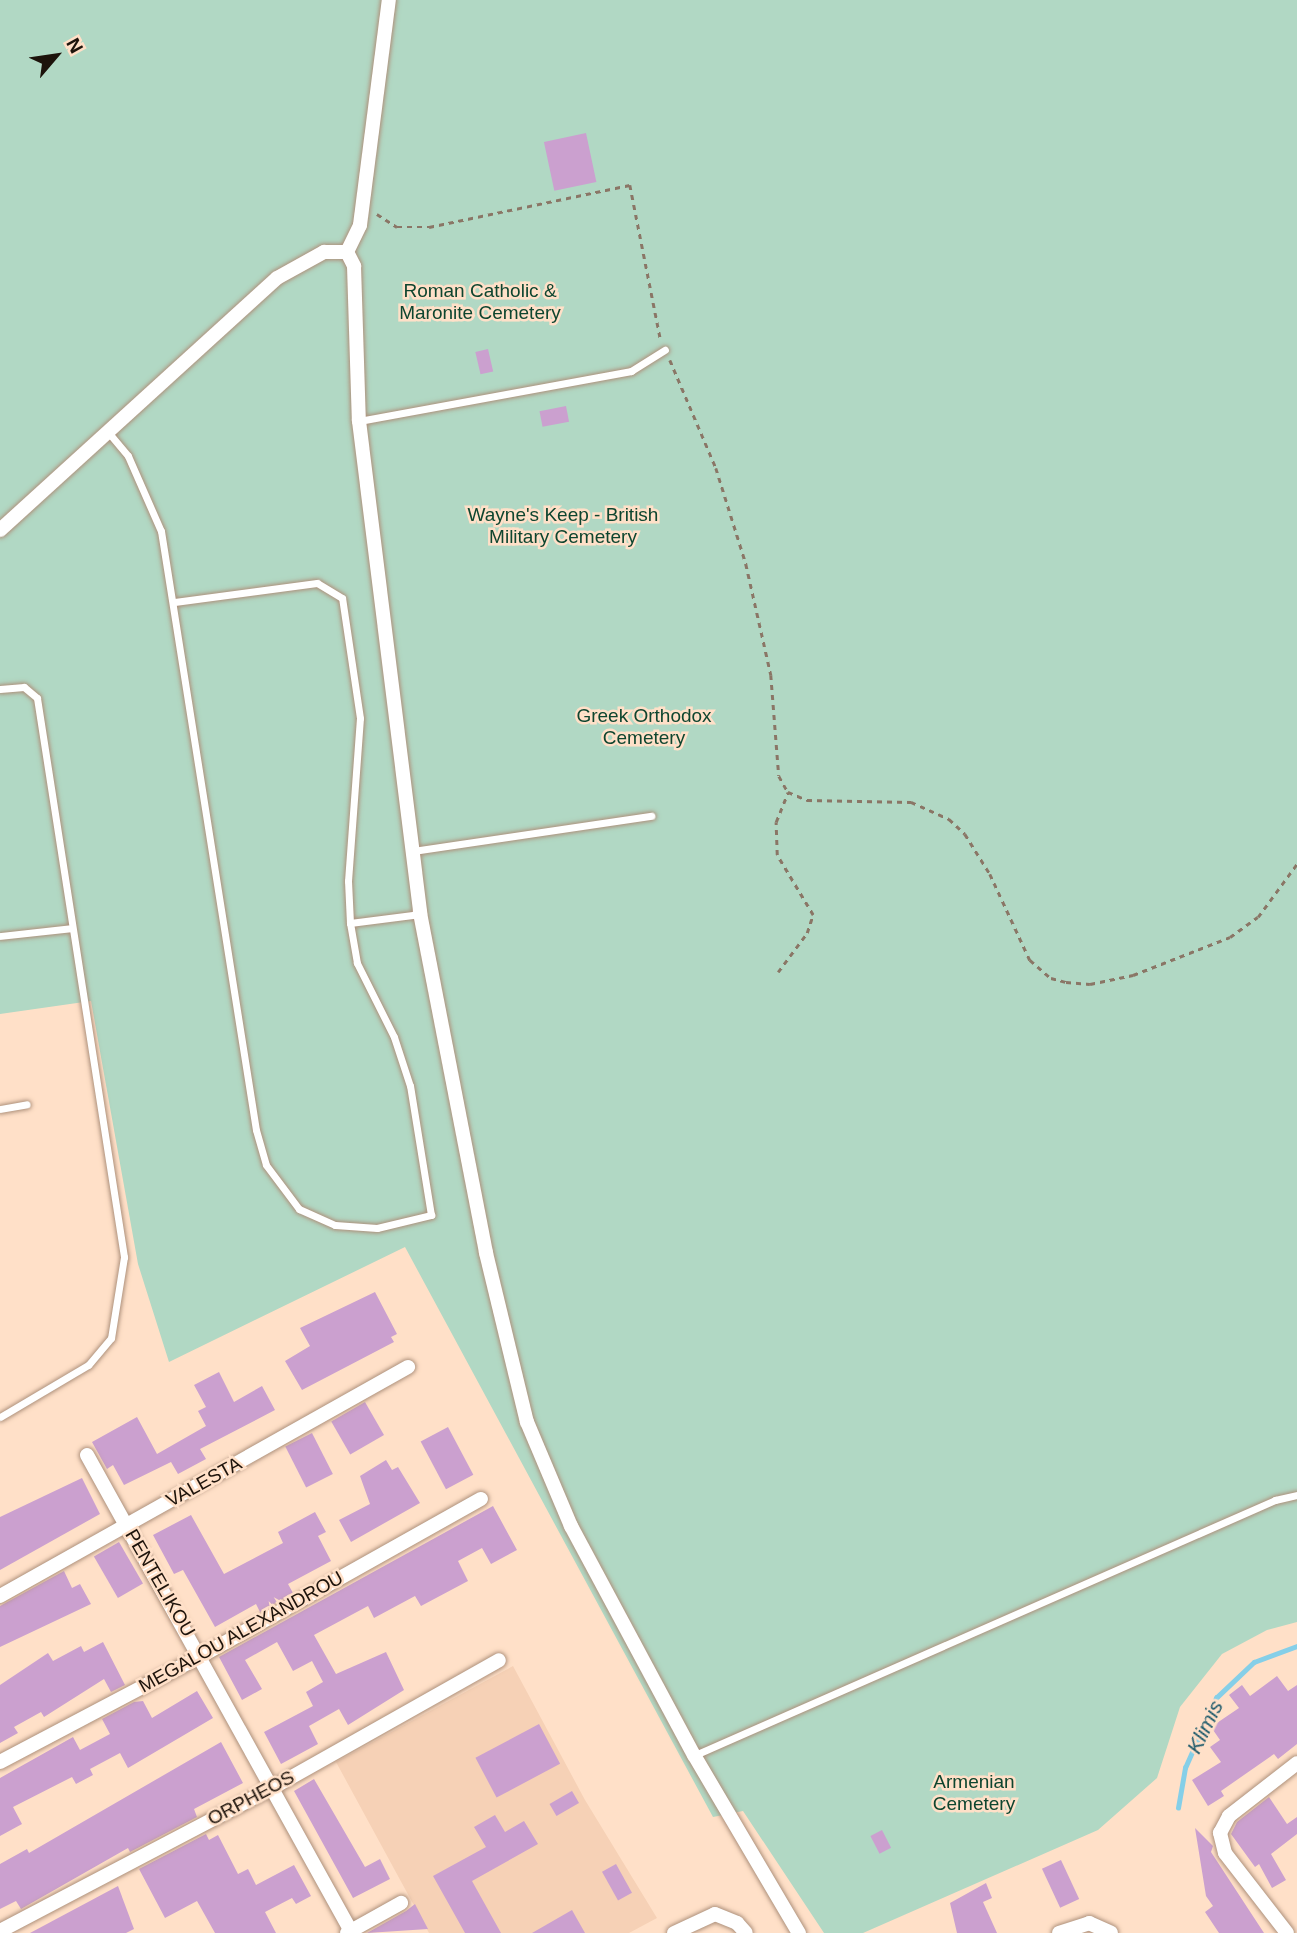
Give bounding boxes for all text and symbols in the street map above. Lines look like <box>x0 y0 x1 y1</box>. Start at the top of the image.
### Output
north arrow <box>21 21 91 91</box>
text: N <box>62 34 87 57</box>
park label: Roman Catholic & Maronite Cemetery <box>399 280 561 324</box>
park label: Wayne's Keep - British Military Cemetery <box>468 504 658 548</box>
park label: Greek Orthodox Cemetery <box>576 705 712 749</box>
street label: VALESTA <box>162 1452 246 1512</box>
street label: PENTELIKOU <box>120 1525 200 1641</box>
street label: MEGALOU ALEXANDROU <box>134 1566 348 1698</box>
water label: Klimis <box>1181 1696 1229 1758</box>
street label: ORPHEOS <box>204 1766 298 1830</box>
park label: Armenian Cemetery <box>933 1771 1015 1815</box>

